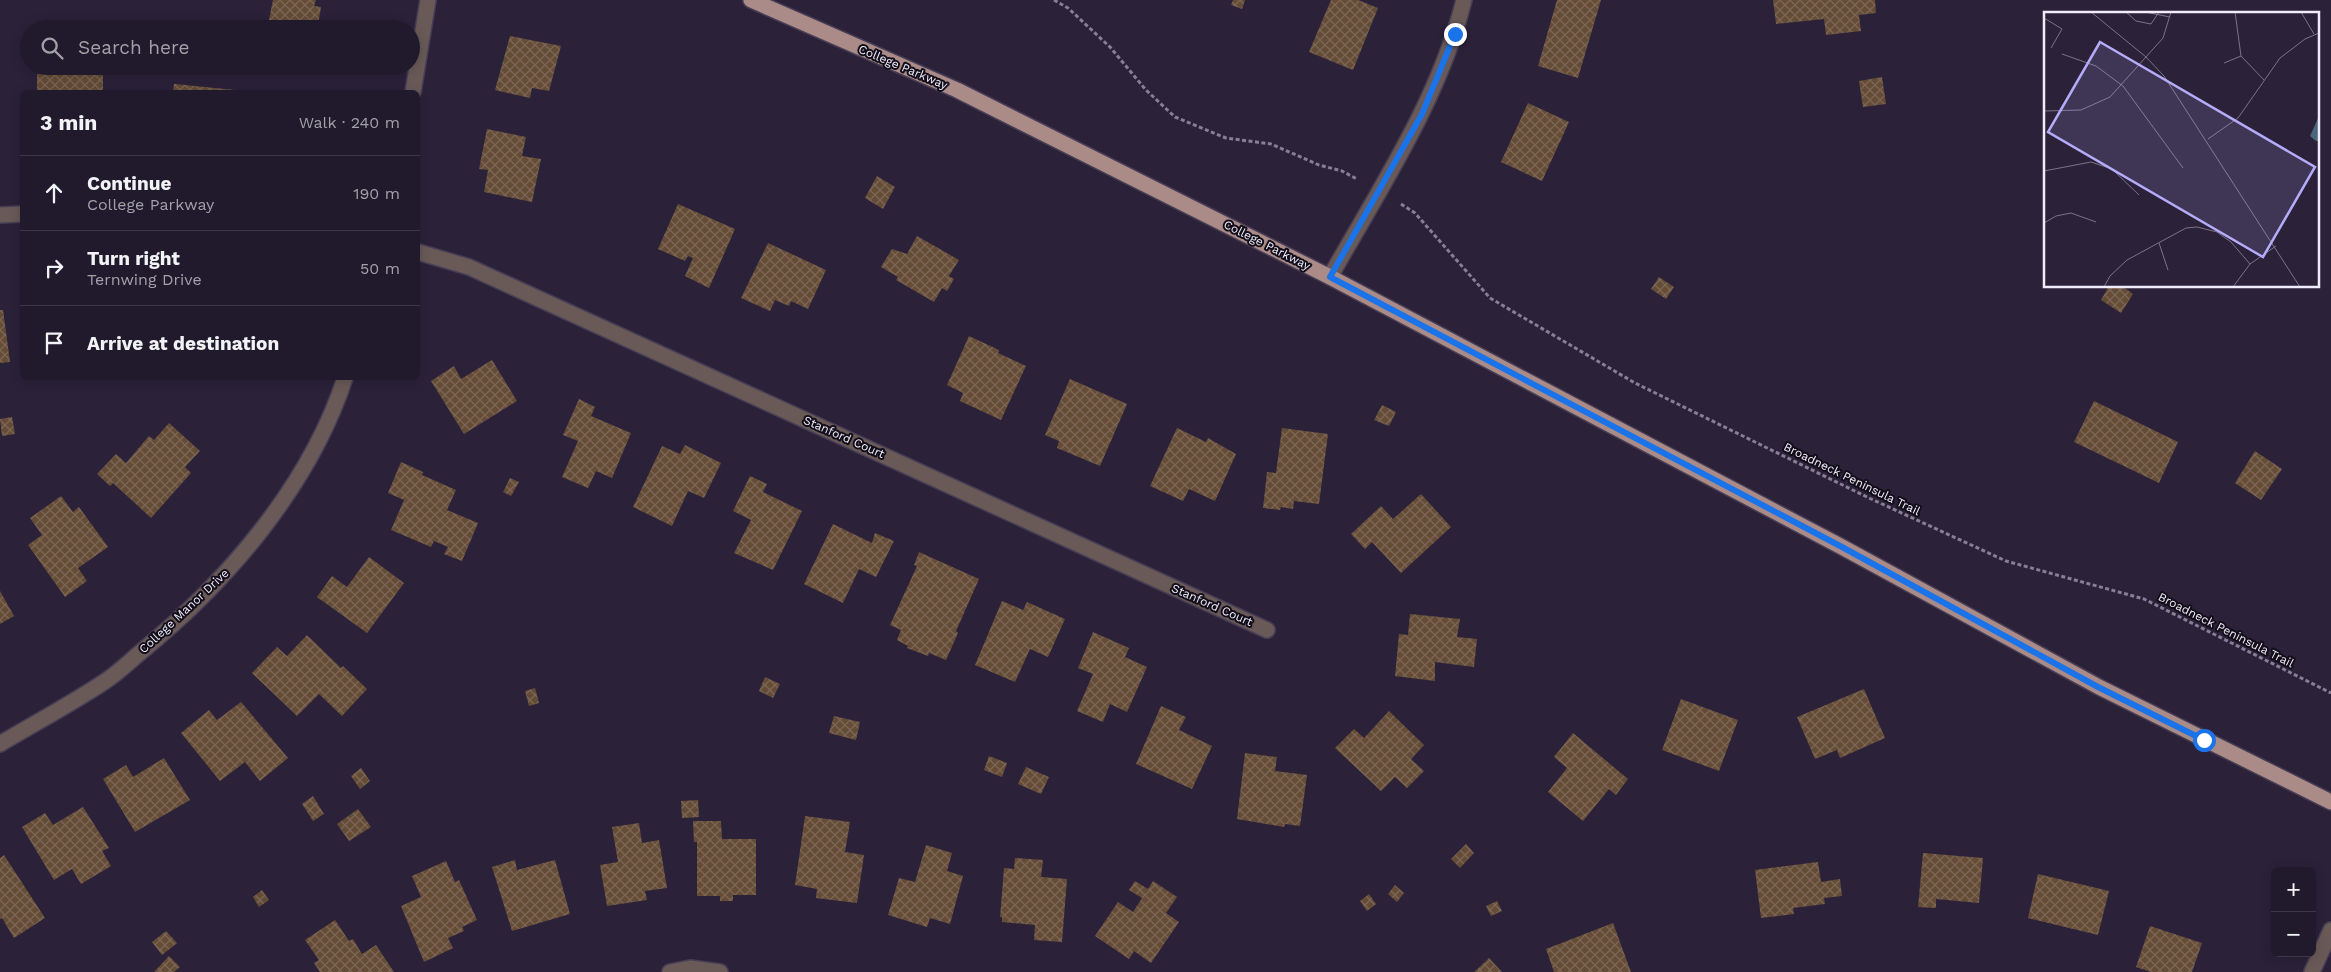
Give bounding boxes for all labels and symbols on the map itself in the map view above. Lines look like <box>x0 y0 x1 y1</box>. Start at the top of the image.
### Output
inset map <box>2044 12 2318 288</box>
route end <box>1444 23 1467 46</box>
street label: College Parkway <box>856 42 950 92</box>
street label: College Parkway <box>1221 217 1313 273</box>
street label: Stanford Court <box>801 413 887 461</box>
street label: Broadneck Peninsula Trail <box>1781 440 1923 518</box>
street label: College Manor Drive <box>136 566 232 656</box>
street label: Stanford Court <box>1169 581 1255 629</box>
street label: Broadneck Peninsula Trail <box>2156 590 2296 671</box>
route start <box>2193 729 2216 752</box>

